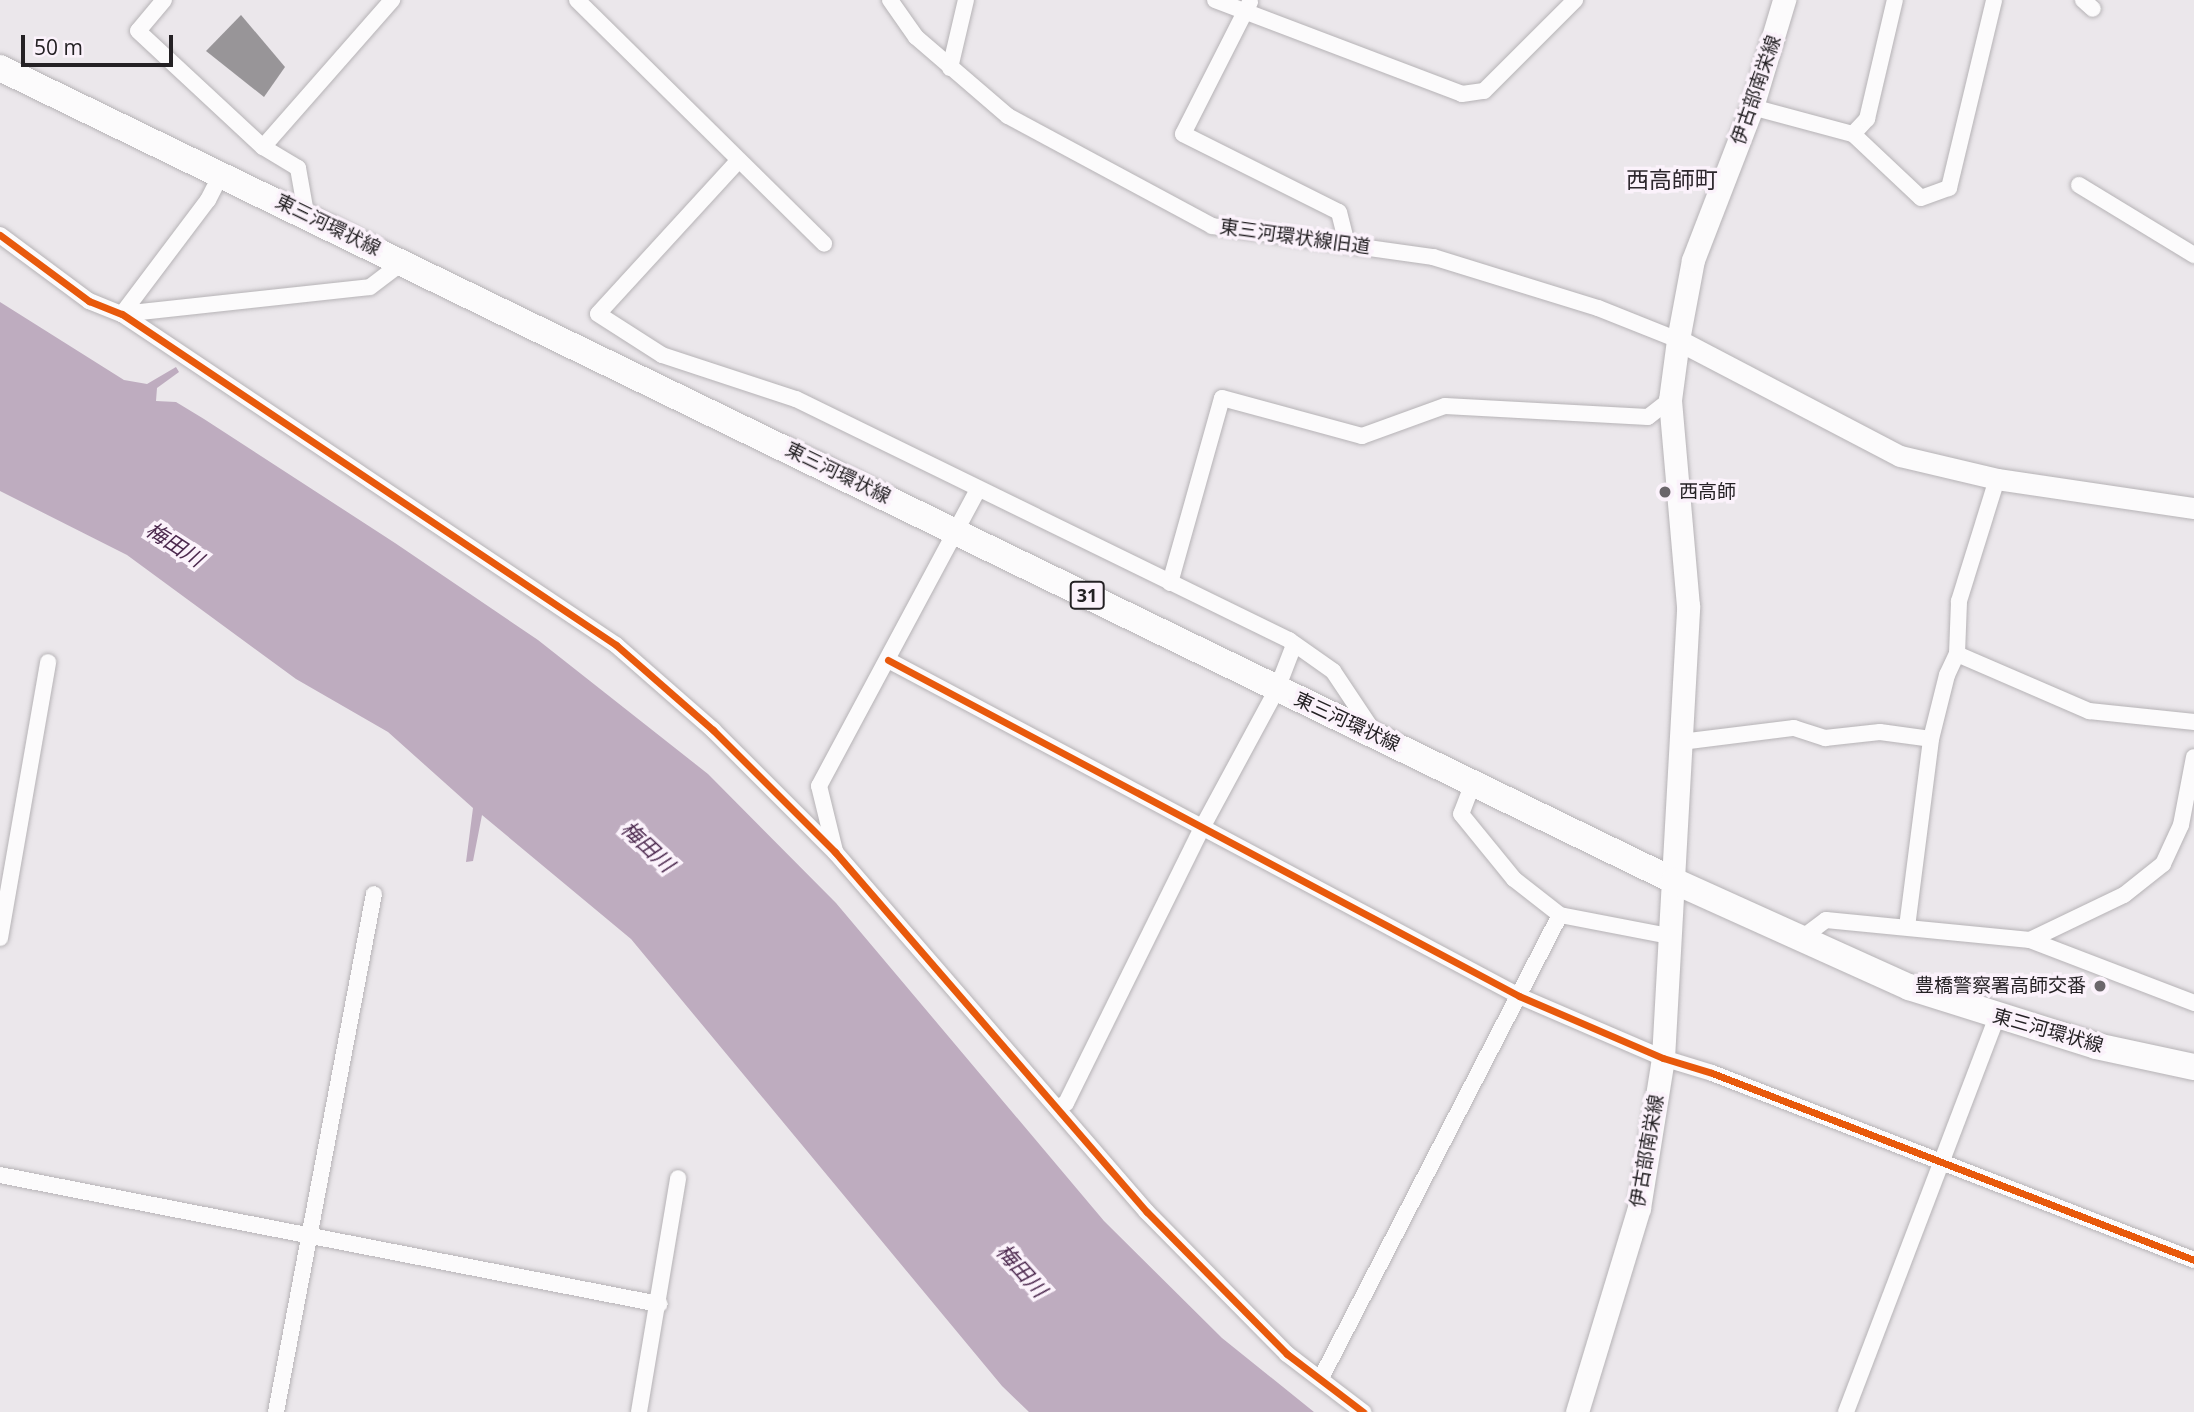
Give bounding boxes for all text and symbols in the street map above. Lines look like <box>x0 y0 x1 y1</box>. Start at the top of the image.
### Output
scale bar <box>24 21 177 65</box>
street label: 伊古部南栄線 <box>1727 32 1785 148</box>
text: 50 m <box>34 33 83 61</box>
district label: 西高師町 <box>1626 165 1718 193</box>
street label: 東三河環状線 <box>272 190 384 260</box>
street label: 東三河環状線旧道 <box>1218 215 1372 259</box>
street label: 東三河環状線 <box>782 438 894 508</box>
place label: 西高師 <box>1679 481 1736 503</box>
marker: 西高師 <box>1657 484 1673 500</box>
water label: 梅田川 <box>142 516 208 572</box>
road number: 31 <box>1070 580 1104 610</box>
street label: 東三河環状線 <box>1291 688 1403 756</box>
water label: 梅田川 <box>616 815 680 877</box>
place label: 豊橋警察署高師交番 <box>1915 975 2086 997</box>
marker: 豊橋警察署高師交番 <box>2092 978 2108 994</box>
street label: 東三河環状線 <box>1990 1004 2106 1058</box>
street label: 伊古部南栄線 <box>1626 1093 1668 1209</box>
water label: 梅田川 <box>992 1238 1052 1302</box>

